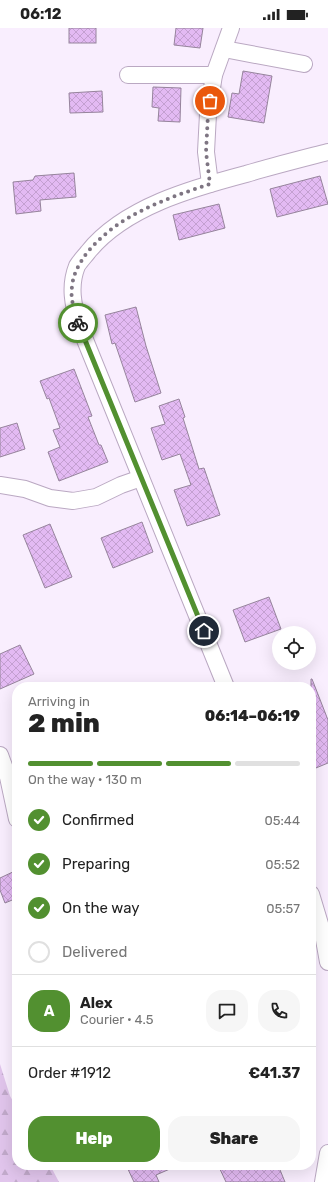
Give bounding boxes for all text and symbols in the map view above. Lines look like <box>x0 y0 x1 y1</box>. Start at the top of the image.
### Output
text: 06:12 <box>20 5 62 23</box>
pin <box>193 84 227 118</box>
icon: bag <box>199 90 221 112</box>
courier <box>58 303 98 343</box>
icon: bike <box>67 312 89 334</box>
pin <box>187 614 221 648</box>
icon: home <box>193 620 215 642</box>
map controls <box>272 626 316 670</box>
button: locate <box>272 626 316 670</box>
text: Arriving in <box>28 694 90 709</box>
text: 06:14–06:19 <box>205 707 300 725</box>
text: 2 min <box>28 708 100 739</box>
text: On the way · 130 m <box>28 772 142 787</box>
icon: check <box>28 809 50 831</box>
text: Confirmed <box>62 811 134 829</box>
text: 05:44 <box>265 813 300 828</box>
icon: check <box>28 853 50 875</box>
text: Preparing <box>62 855 130 873</box>
text: 05:52 <box>265 857 300 872</box>
icon: check <box>28 897 50 919</box>
text: On the way <box>62 899 140 917</box>
text: 05:57 <box>266 901 300 916</box>
text: Delivered <box>62 943 127 961</box>
button: chat <box>206 990 248 1032</box>
button: phone <box>258 990 300 1032</box>
text: Alex <box>80 994 113 1012</box>
text: A <box>44 1002 54 1020</box>
text: Courier · 4.5 <box>80 1012 154 1027</box>
text: Order #1912 <box>28 1064 111 1082</box>
text: €41.37 <box>248 1064 300 1082</box>
button: Help <box>28 1116 160 1162</box>
button: Share <box>168 1116 300 1162</box>

